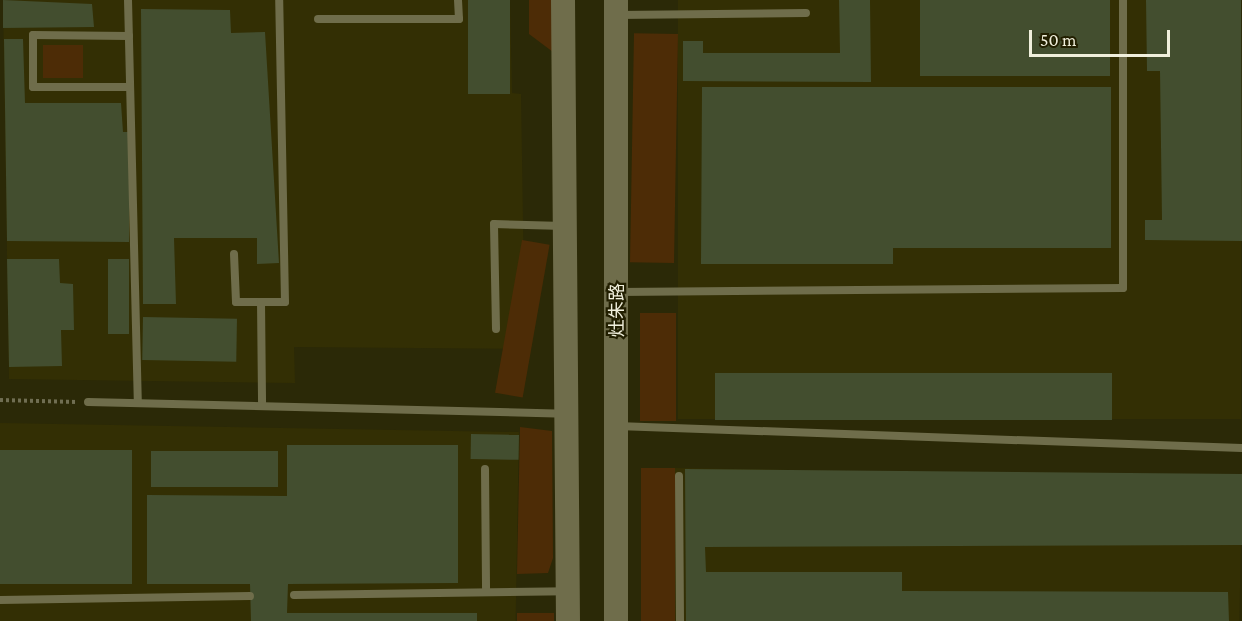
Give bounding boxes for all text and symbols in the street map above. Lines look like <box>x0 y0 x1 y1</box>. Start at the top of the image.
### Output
scale bar <box>1032 18 1173 56</box>
text: 50 m <box>1040 30 1077 50</box>
street label: 灶朱路 <box>606 283 628 337</box>

